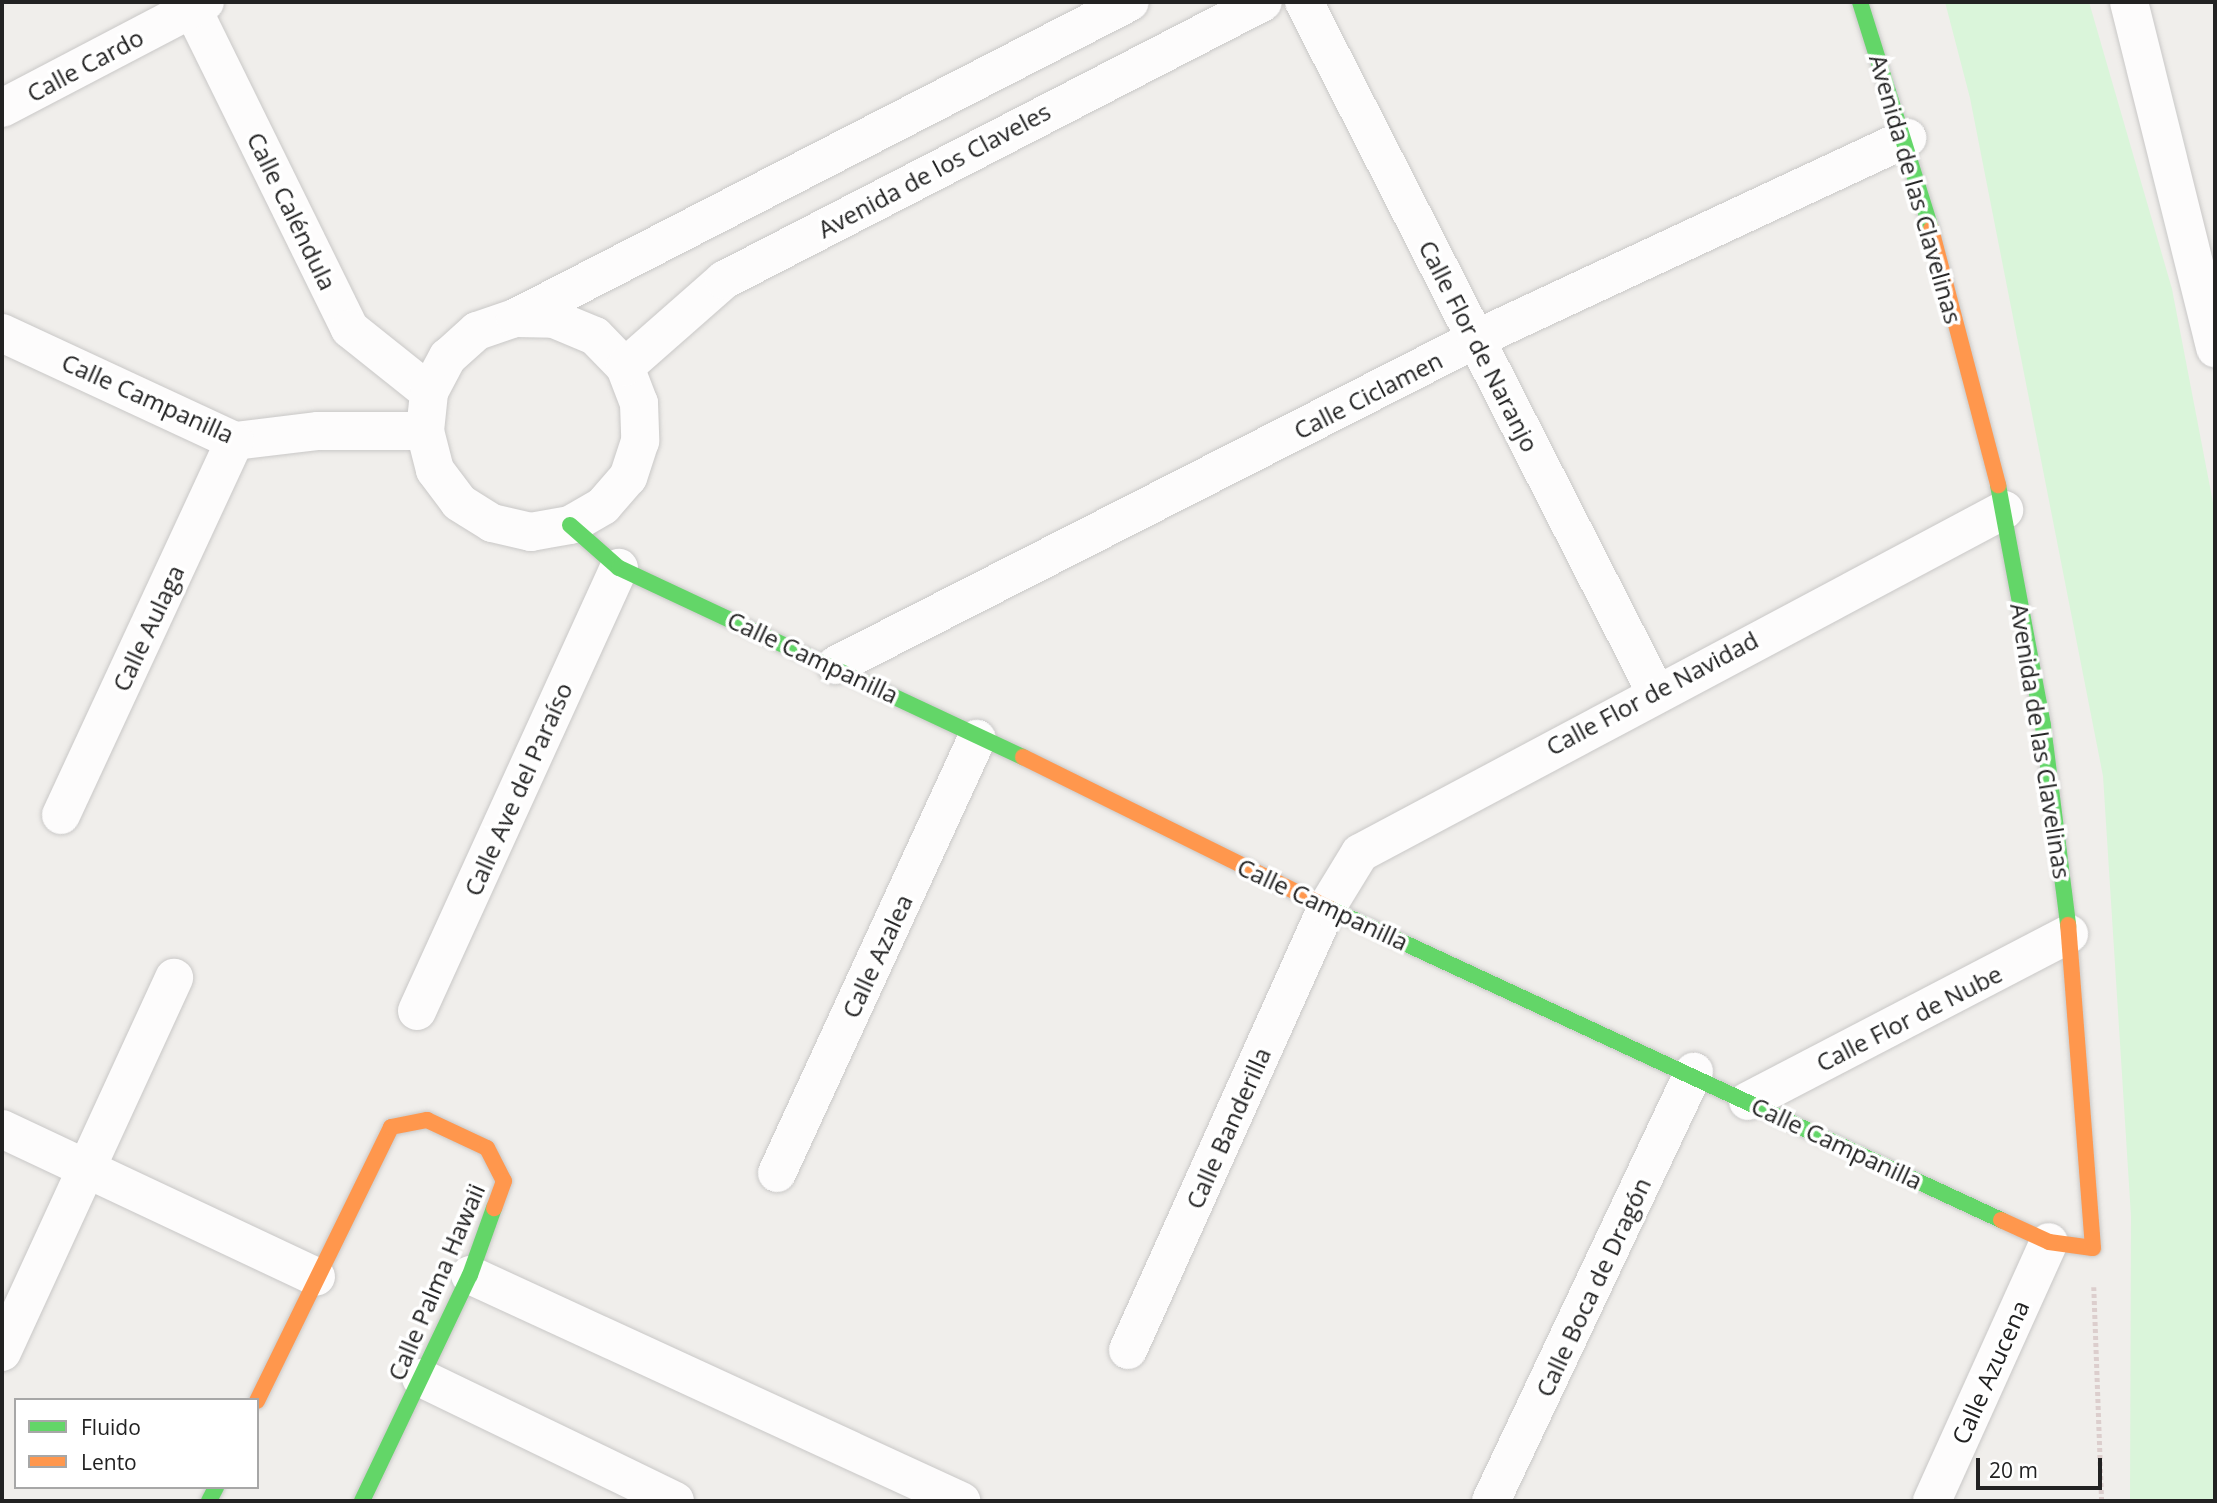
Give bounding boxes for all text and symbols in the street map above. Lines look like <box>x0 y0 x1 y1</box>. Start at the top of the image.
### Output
street label: Calle Cardo <box>22 22 148 108</box>
street label: Avenida de las Clavelinas <box>1864 51 1968 327</box>
street label: Avenida de los Claveles <box>813 96 1055 244</box>
street label: Calle Caléndula <box>241 127 343 295</box>
street label: Calle Flor de Naranjo <box>1413 235 1545 457</box>
street label: Calle Ciclamen <box>1289 345 1447 445</box>
street label: Calle Campanilla <box>58 347 238 449</box>
street label: Calle Aulaga <box>106 560 190 696</box>
street label: Avenida de las Clavelinas <box>2005 601 2077 881</box>
street label: Calle Campanilla <box>723 605 903 709</box>
street label: Calle Flor de Navidad <box>1541 625 1763 761</box>
street label: Calle Ave del Paraíso <box>458 678 578 900</box>
street label: Calle Campanilla <box>1233 852 1413 956</box>
street label: Calle Azalea <box>836 890 918 1022</box>
street label: Calle Flor de Nube <box>1811 959 2007 1077</box>
street label: Calle Banderilla <box>1180 1043 1276 1213</box>
street label: Calle Campanilla <box>1747 1091 1927 1195</box>
street label: Calle Boca de Dragón <box>1530 1173 1656 1401</box>
street label: Calle Palma Hawaii <box>382 1179 490 1385</box>
street label: Calle Azucena <box>1945 1296 2035 1448</box>
legend <box>14 1398 259 1489</box>
text: Fluido <box>81 1413 141 1441</box>
scale bar <box>1979 1444 2105 1488</box>
text: Lento <box>81 1448 137 1476</box>
text: 20 m <box>1989 1456 2038 1484</box>

